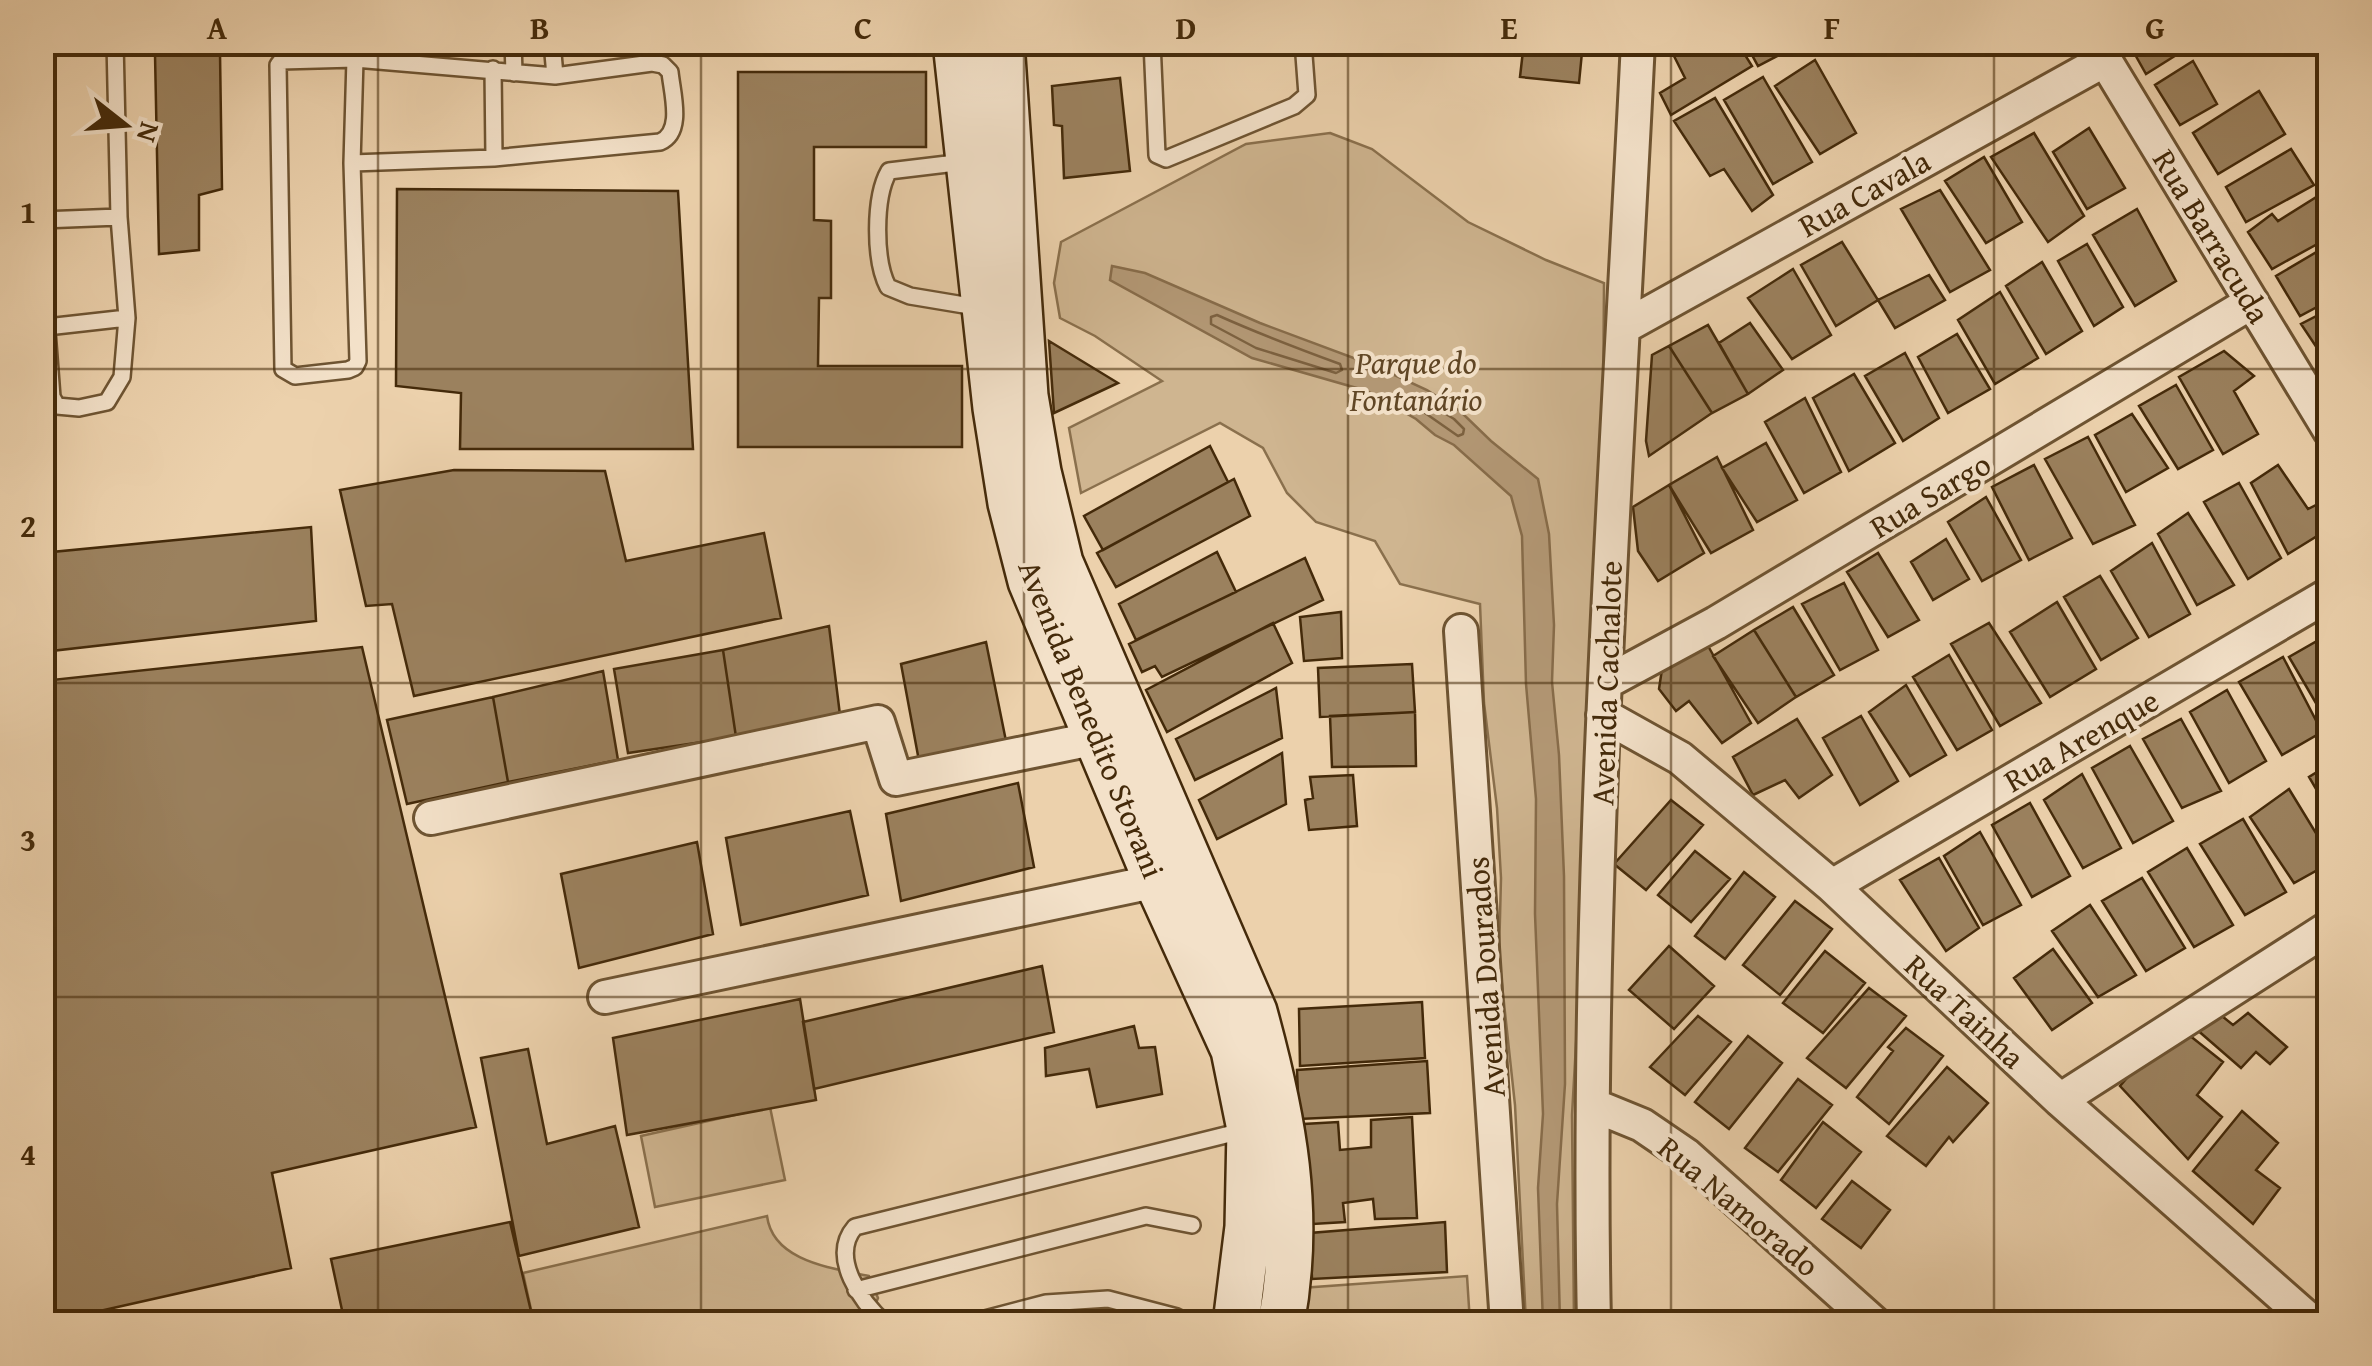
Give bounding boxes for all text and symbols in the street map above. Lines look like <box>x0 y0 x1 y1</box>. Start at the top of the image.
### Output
text: A <box>207 4 228 51</box>
text: B <box>530 4 550 51</box>
text: C <box>854 4 872 51</box>
text: D <box>1176 4 1196 51</box>
text: E <box>1500 4 1518 51</box>
text: F <box>1824 4 1840 51</box>
text: G <box>2145 4 2165 51</box>
north arrow <box>75 75 175 175</box>
text: N <box>127 118 172 148</box>
street label: Rua Cavala <box>1789 137 1939 249</box>
street label: Rua Barracuda <box>2141 140 2283 332</box>
text: 1 <box>20 188 36 235</box>
park label: Parque do Fontanário <box>1349 339 1482 423</box>
street label: Rua Sargo <box>1860 440 2000 550</box>
text: 2 <box>20 502 36 549</box>
street label: Avenida Benedito Storani <box>1007 553 1177 885</box>
street label: Avenida Cachalote <box>1578 560 1634 806</box>
street label: Rua Arenque <box>1995 677 2167 803</box>
text: 3 <box>20 816 36 863</box>
street label: Avenida Dourados <box>1453 855 1517 1099</box>
street label: Rua Tainha <box>1894 943 2036 1079</box>
street label: Rua Namorado <box>1648 1124 1830 1288</box>
text: 4 <box>20 1130 36 1177</box>

